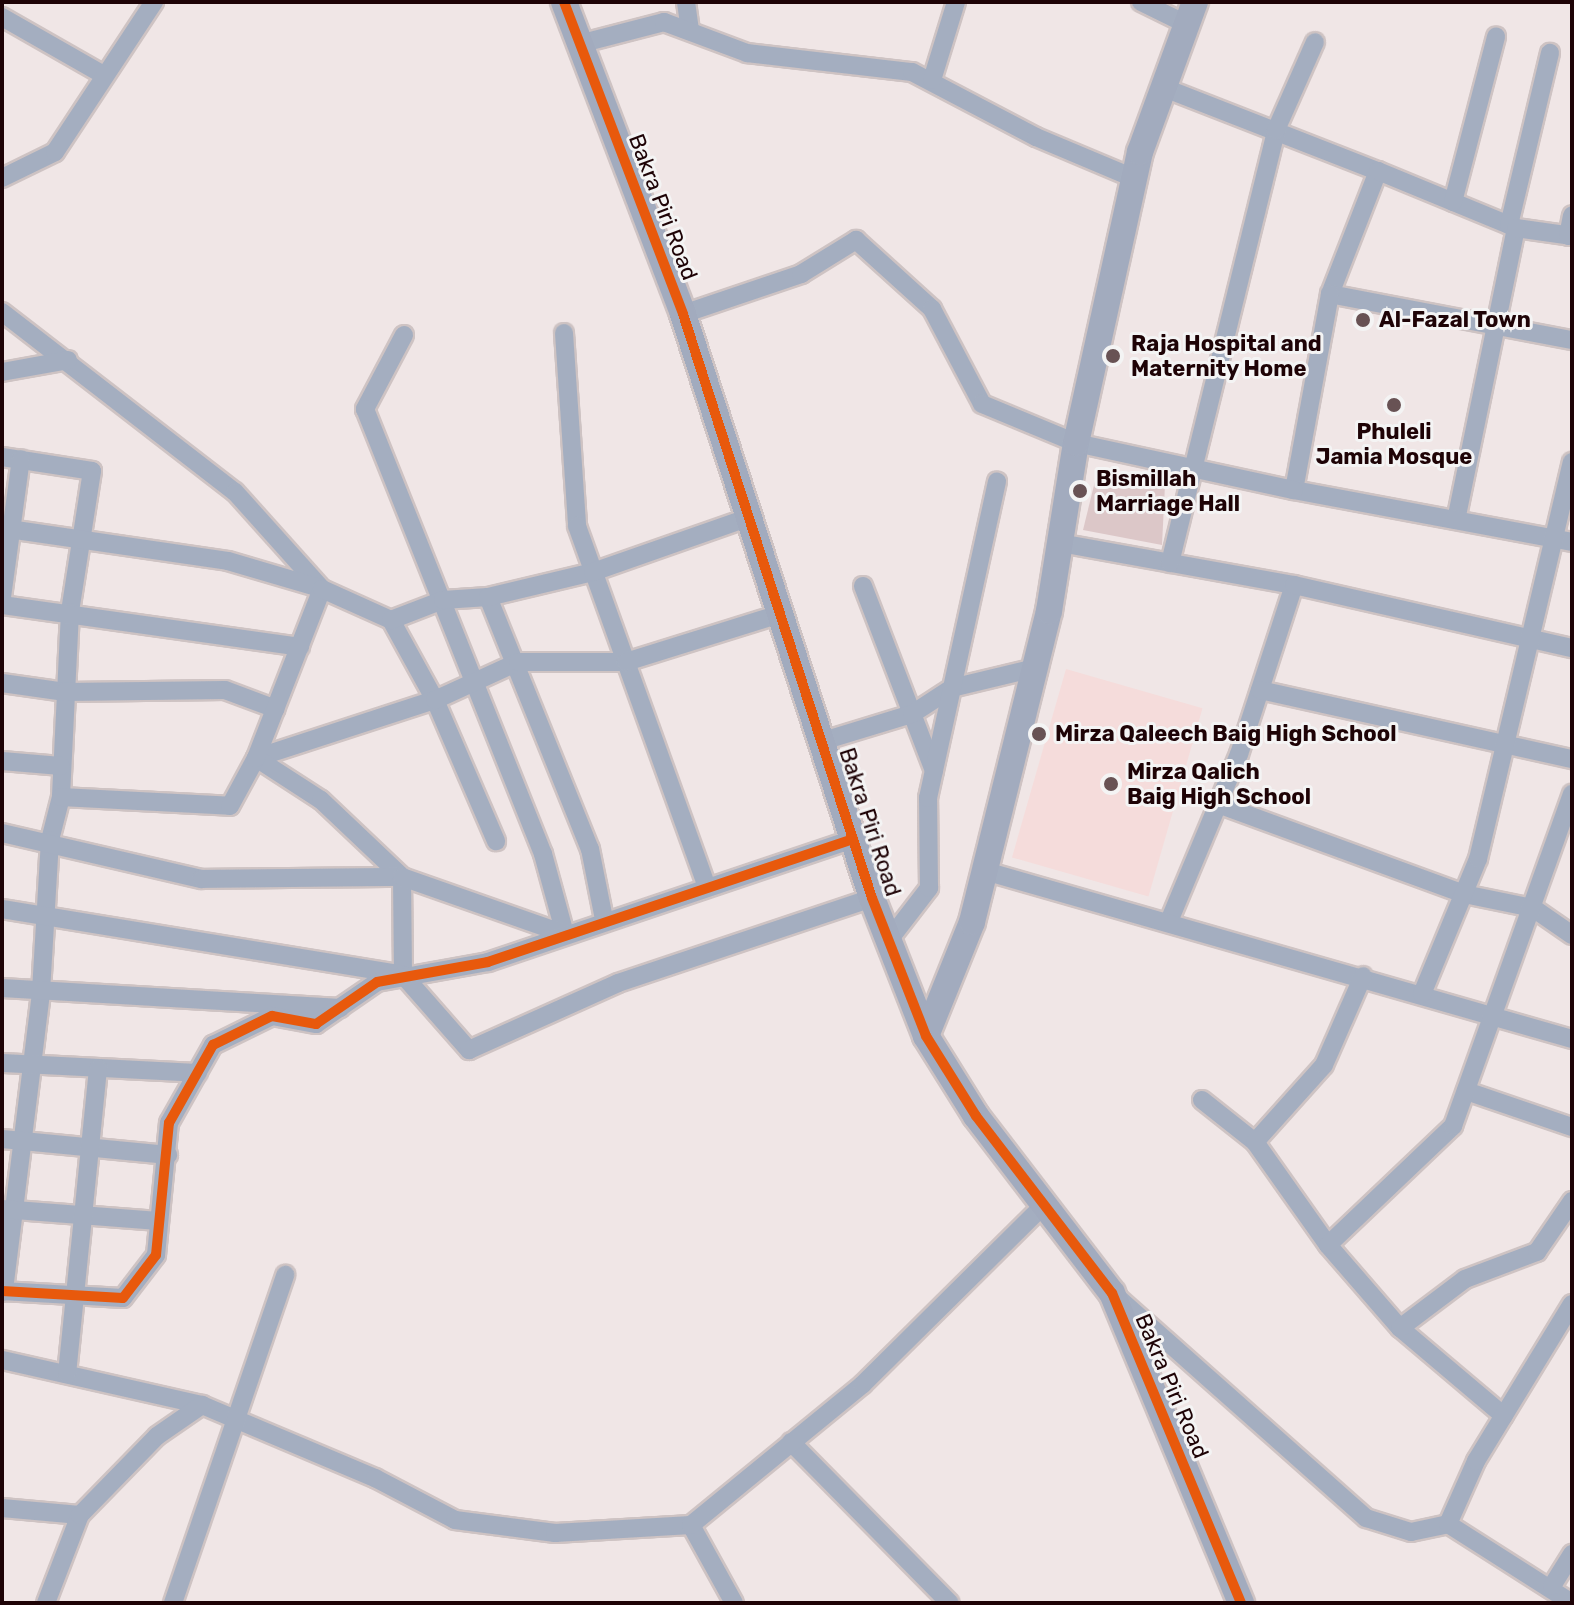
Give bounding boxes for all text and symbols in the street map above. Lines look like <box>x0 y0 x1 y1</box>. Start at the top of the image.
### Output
street label: Bakra Piri Road <box>623 130 703 284</box>
place label: Al-Fazal Town <box>1379 307 1531 333</box>
marker: Al-Fazal Town <box>1354 311 1372 329</box>
place label: Raja Hospital and Maternity Home <box>1131 330 1322 382</box>
marker: Raja Hospital and Maternity Home <box>1102 345 1124 367</box>
marker: Phuleli Jamia Mosque <box>1385 396 1403 414</box>
place label: Phuleli Jamia Mosque <box>1316 418 1472 470</box>
place label: Bismillah Marriage Hall <box>1096 465 1240 516</box>
marker: Bismillah Marriage Hall <box>1071 482 1089 500</box>
place label: Mirza Qaleech Baig High School <box>1055 721 1396 747</box>
marker: Mirza Qaleech Baig High School <box>1030 725 1048 743</box>
street label: Bakra Piri Road <box>834 744 906 900</box>
place label: Mirza Qalich Baig High School <box>1127 758 1311 810</box>
marker: Mirza Qalich Baig High School <box>1102 775 1120 793</box>
street label: Bakra Piri Road <box>1130 1310 1214 1462</box>

